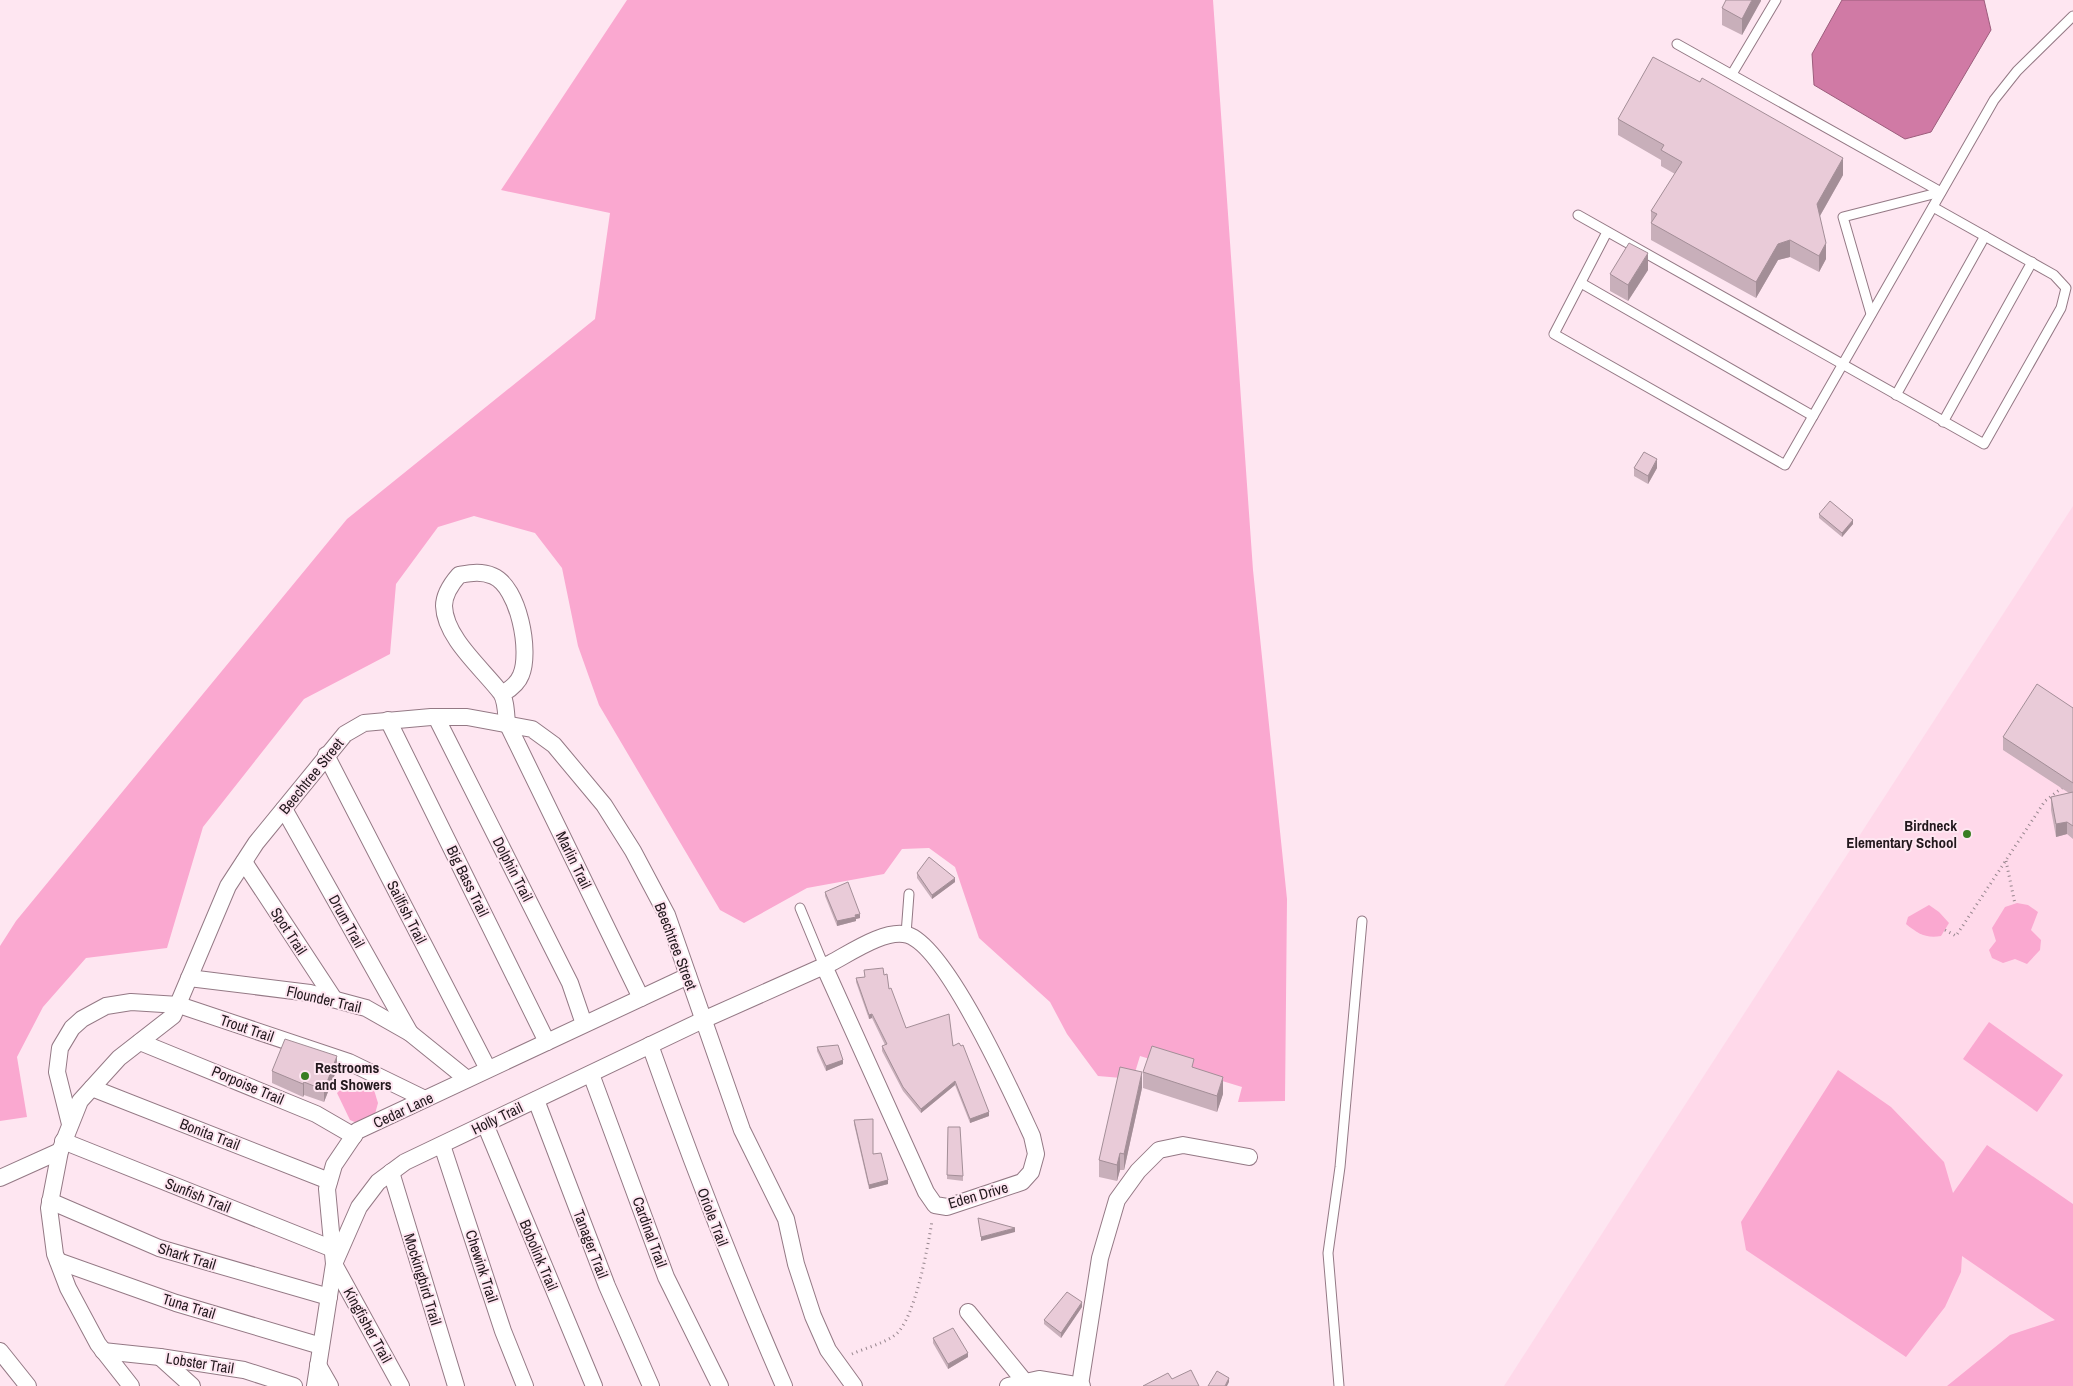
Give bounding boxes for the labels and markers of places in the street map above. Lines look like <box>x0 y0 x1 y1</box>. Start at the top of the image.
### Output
place label: Birdneck Elementary School <box>1846 815 1957 853</box>
marker: Birdneck Elementary School <box>1961 828 1973 840</box>
place label: Restrooms and Showers <box>315 1057 392 1095</box>
marker: Restrooms and Showers <box>299 1070 311 1082</box>

